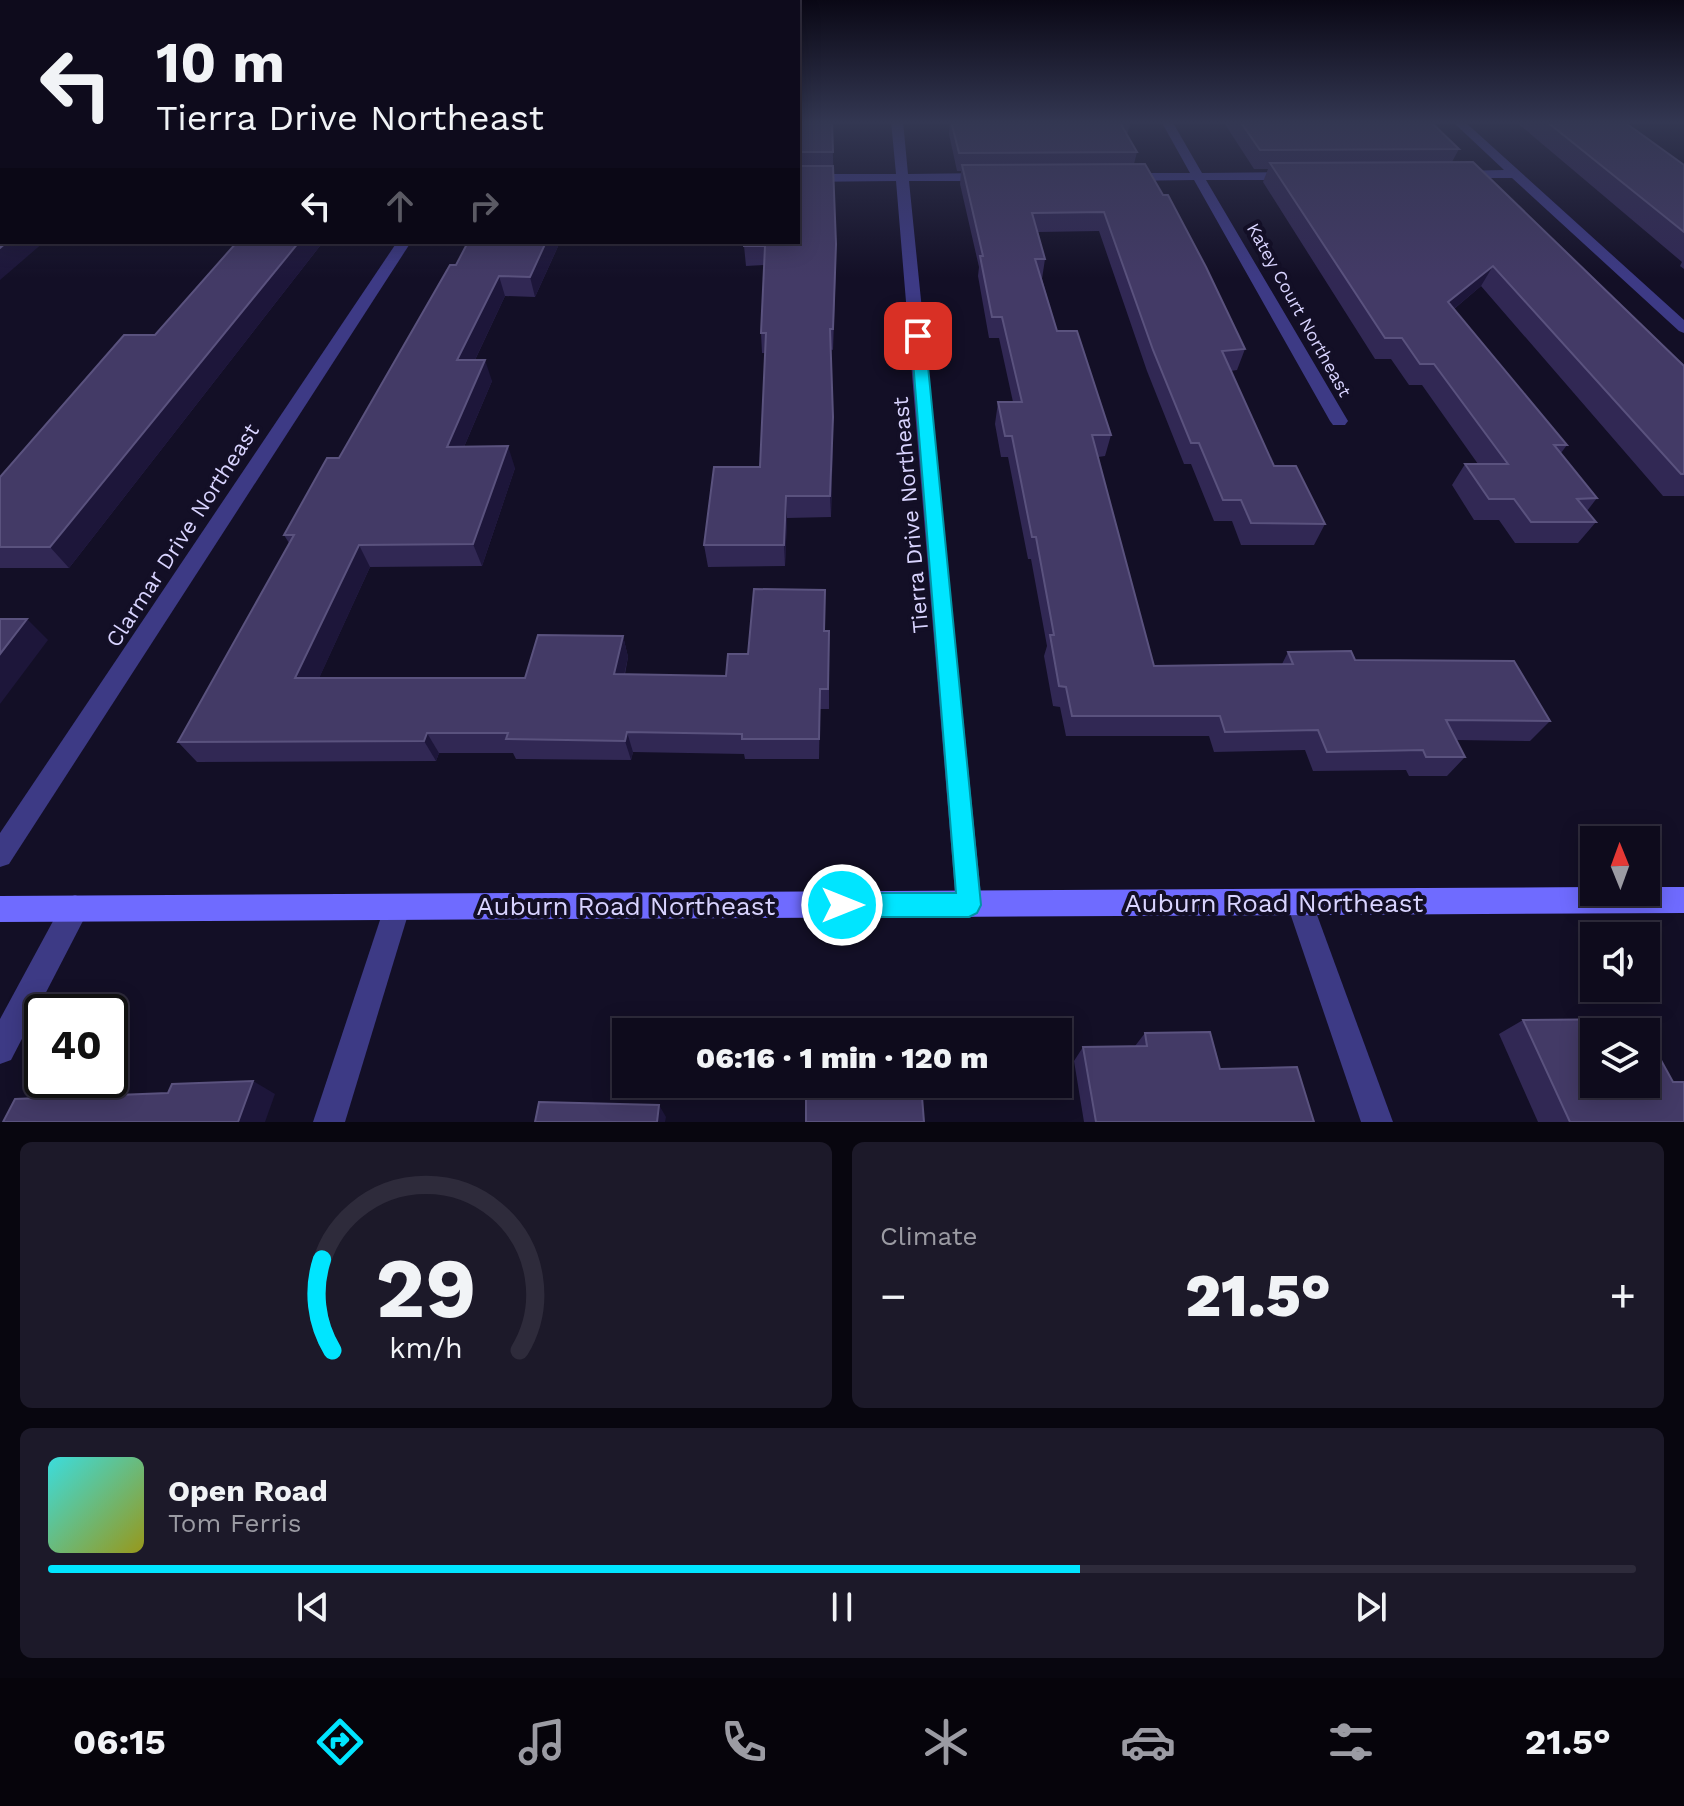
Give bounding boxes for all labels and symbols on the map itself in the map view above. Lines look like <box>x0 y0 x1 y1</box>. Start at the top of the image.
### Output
street label: Katey Court Northeast <box>1243 219 1356 401</box>
pin <box>884 302 952 370</box>
street label: Tierra Drive Northeast <box>888 396 933 634</box>
street label: Clarmar Drive Northeast <box>101 419 264 652</box>
north arrow <box>1580 826 1660 906</box>
position arrow <box>800 863 884 947</box>
street label: Auburn Road Northeast <box>1125 888 1424 918</box>
street label: Auburn Road Northeast <box>477 891 776 921</box>
speed limit sign: 40 <box>24 994 128 1098</box>

